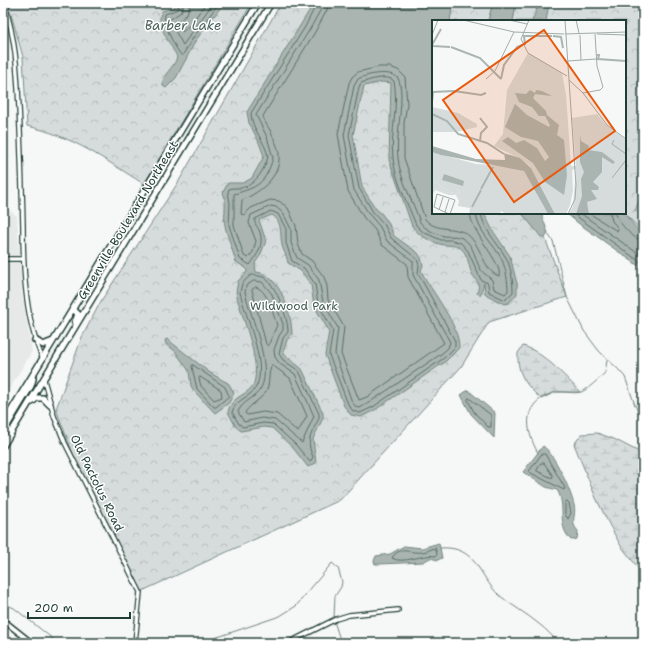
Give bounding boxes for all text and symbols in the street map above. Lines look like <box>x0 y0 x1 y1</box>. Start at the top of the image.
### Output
water label: Barber Lake <box>145 17 221 34</box>
inset map <box>432 20 626 214</box>
street label: Greenville Boulevard Northeast <box>74 137 182 303</box>
park label: Wildwood Park <box>250 298 338 314</box>
street label: Old Pactolus Road <box>67 432 128 534</box>
scale bar <box>28 594 130 620</box>
text: 200 m <box>34 600 73 616</box>

